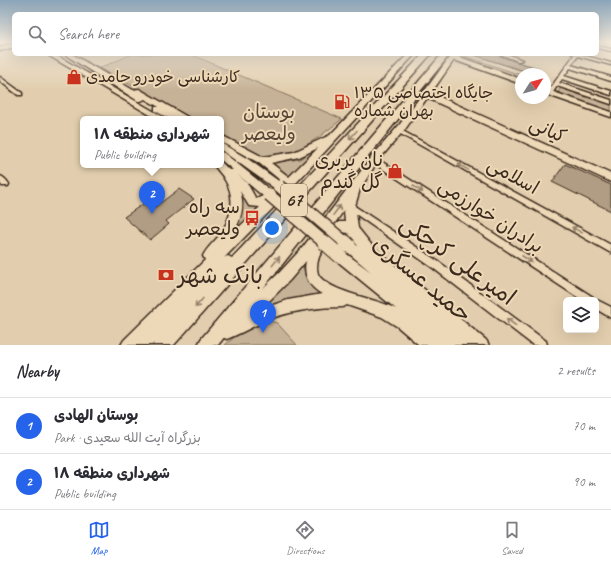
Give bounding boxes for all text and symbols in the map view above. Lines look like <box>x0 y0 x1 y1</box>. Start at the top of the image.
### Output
search box <box>12 12 599 56</box>
icon: search <box>26 23 48 45</box>
text: Search here <box>58 25 119 44</box>
place label: کارشناسی خودرو حامدی <box>86 67 240 87</box>
shop icon: کارشناسی خودرو حامدی <box>65 68 83 86</box>
north arrow <box>515 68 551 104</box>
place label: ۱۳۵ جایگاه اختصاصی بهران شماره <box>354 83 493 121</box>
fuel station icon: ۱۳۵ جایگاه اختصاصی بهران شماره <box>333 93 351 111</box>
park label: بوستان ولیعصر <box>240 100 296 146</box>
street label: کیانی <box>526 111 570 149</box>
popup <box>80 116 224 168</box>
text: شهرداری منطقه ۱۸ <box>94 125 210 144</box>
one-way arrow <box>349 129 358 140</box>
text: Public building <box>94 147 156 163</box>
place label: نان بربری گل گندم <box>315 148 383 196</box>
street label: اسلامی <box>483 152 543 200</box>
shop icon: نان بربری گل گندم <box>386 162 404 180</box>
one-way arrow <box>457 162 469 170</box>
street label: برادران خوارزمی <box>434 173 548 259</box>
pin: 2 <box>139 181 165 214</box>
road number: 67 <box>281 184 307 216</box>
one-way arrow <box>412 185 423 193</box>
place label: سه راه ولیعصر <box>184 195 240 241</box>
one-way arrow <box>333 204 341 215</box>
street label: امیرعلی کرچکی <box>394 208 522 312</box>
bus stop icon: سه راه ولیعصر <box>243 209 261 227</box>
your location <box>262 218 282 238</box>
one-way arrow <box>571 225 583 233</box>
street label: حمید عسگری <box>366 229 478 329</box>
one-way arrow <box>271 255 280 266</box>
one-way arrow <box>521 256 533 264</box>
place label: بانک شهر <box>176 261 263 290</box>
bank icon: بانک شهر <box>157 266 175 284</box>
map controls <box>563 297 599 333</box>
button: layers <box>563 297 599 333</box>
one-way arrow <box>195 298 204 308</box>
pin: 1 <box>250 300 276 333</box>
one-way arrow <box>505 317 516 326</box>
text: Nearby <box>16 361 59 382</box>
text: 2 results <box>557 363 595 379</box>
text: بوستان الهادی <box>54 406 138 425</box>
text: 1 <box>26 418 32 434</box>
text: 70 m <box>573 418 595 434</box>
text: Park · بزرگراه آیت الله سعیدی <box>54 430 201 446</box>
text: شهرداری منطقه ۱۸ <box>54 464 170 483</box>
text: 2 <box>26 474 32 490</box>
text: 90 m <box>573 474 595 490</box>
text: Public building <box>54 486 116 502</box>
tab: Map <box>88 519 110 557</box>
tab: Directions <box>286 519 325 557</box>
tab: Saved <box>501 519 523 557</box>

